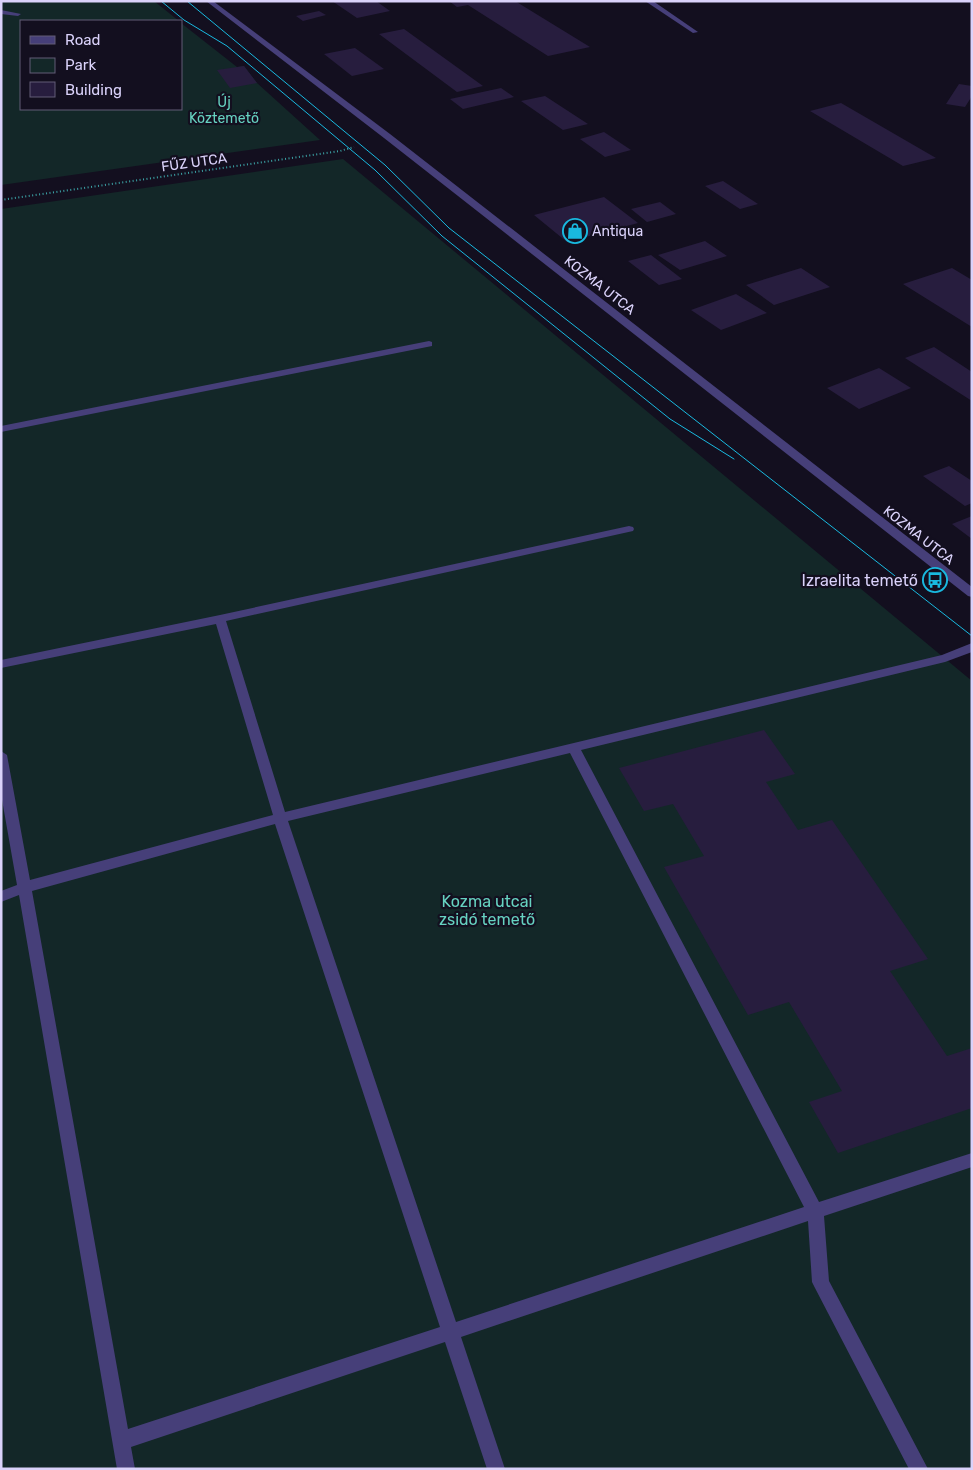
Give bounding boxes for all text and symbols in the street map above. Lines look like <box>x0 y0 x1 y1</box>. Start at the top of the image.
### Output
legend <box>20 20 182 110</box>
text: Road <box>65 31 101 49</box>
text: Park <box>65 56 96 74</box>
text: Building <box>65 81 122 99</box>
park label: Új Köztemető <box>189 93 259 127</box>
street label: FŰZ UTCA <box>160 148 229 176</box>
shop icon: Antiqua <box>562 218 588 244</box>
place label: Antiqua <box>592 223 643 240</box>
street label: KOZMA UTCA <box>561 252 639 319</box>
street label: KOZMA UTCA <box>880 502 958 569</box>
bus stop icon: Izraelita temető <box>922 567 948 593</box>
place label: Izraelita temető <box>802 571 918 590</box>
park label: Kozma utcai zsidó temető <box>439 892 535 929</box>

